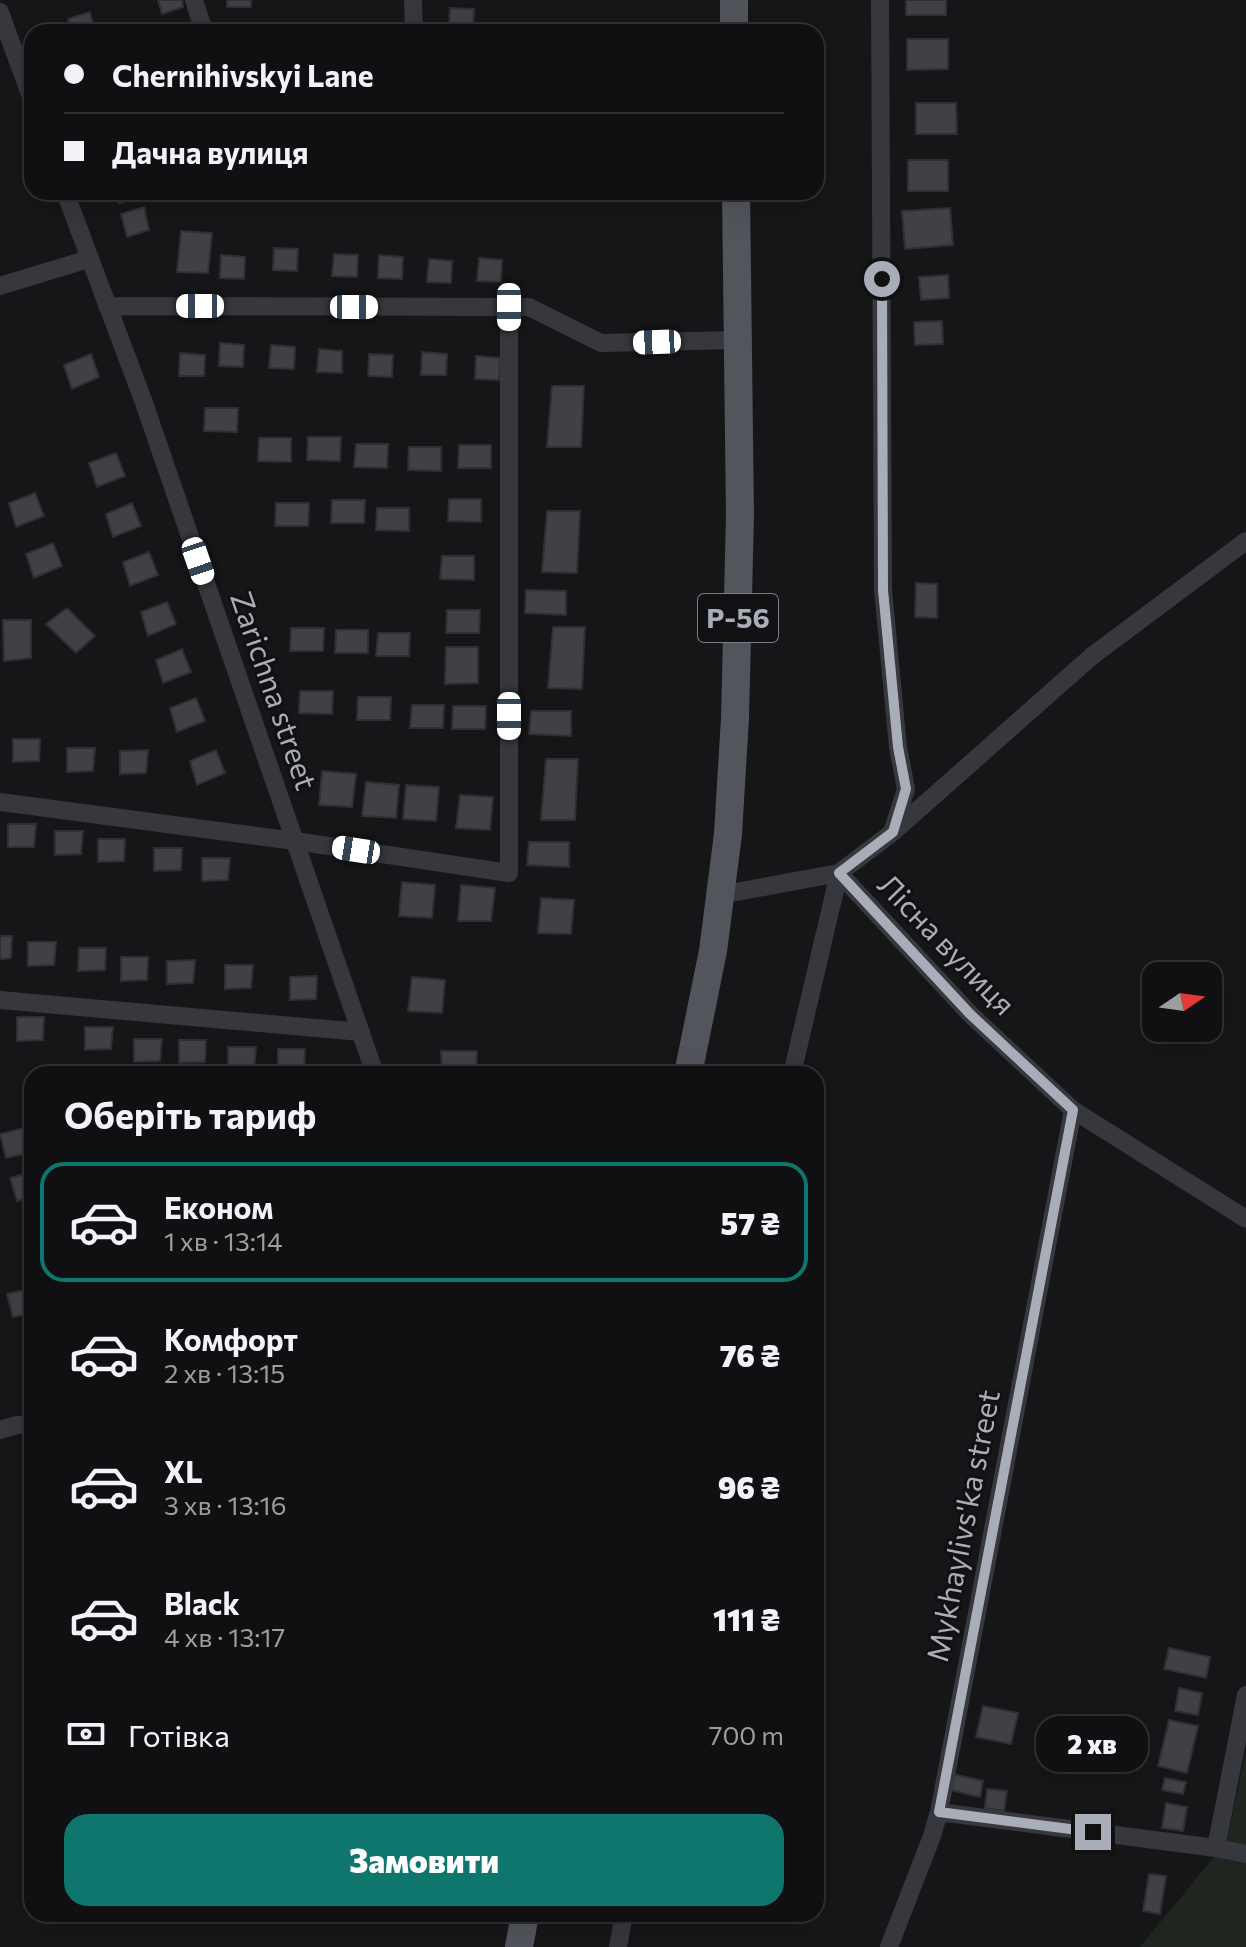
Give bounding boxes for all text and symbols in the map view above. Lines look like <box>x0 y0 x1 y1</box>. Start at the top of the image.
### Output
text: Chernihivskyi Lane <box>112 56 374 93</box>
text: Дачна вулиця <box>112 133 309 170</box>
route start <box>864 261 900 297</box>
car <box>497 283 521 331</box>
car <box>176 294 224 318</box>
car <box>330 295 378 319</box>
car <box>633 329 681 355</box>
car <box>179 534 217 588</box>
street label: Zarichna street <box>224 586 327 794</box>
road number: Р-56 <box>698 594 778 642</box>
car <box>497 692 521 740</box>
car <box>330 834 382 866</box>
street label: Лісна вулиця <box>871 865 1024 1021</box>
north arrow <box>1142 962 1222 1042</box>
map controls <box>1142 962 1222 1042</box>
text: Оберіть тариф <box>64 1092 316 1136</box>
icon: car <box>68 1186 140 1258</box>
text: Економ <box>164 1188 273 1225</box>
text: 57 ₴ <box>721 1204 780 1241</box>
text: 1 хв · 13:14 <box>164 1225 283 1256</box>
icon: car <box>68 1318 140 1390</box>
text: Комфорт <box>164 1320 298 1357</box>
text: 76 ₴ <box>720 1336 780 1373</box>
text: 2 хв · 13:15 <box>164 1357 285 1388</box>
street label: Mykhaylivsʹka street <box>917 1386 1006 1665</box>
icon: car <box>68 1450 140 1522</box>
text: XL <box>164 1452 203 1489</box>
text: 96 ₴ <box>718 1468 780 1505</box>
text: 3 хв · 13:16 <box>164 1489 287 1520</box>
icon: car <box>68 1582 140 1654</box>
text: Black <box>164 1584 240 1621</box>
text: 111 ₴ <box>713 1600 780 1637</box>
text: 4 хв · 13:17 <box>164 1621 285 1652</box>
icon: cash <box>64 1712 108 1756</box>
text: Готівка <box>128 1716 230 1753</box>
callout: 2 хв <box>1037 1716 1149 1772</box>
text: 700 m <box>709 1719 784 1750</box>
text: 2 хв <box>1067 1728 1117 1759</box>
button: Замовити <box>64 1814 784 1906</box>
route end <box>1075 1814 1111 1850</box>

